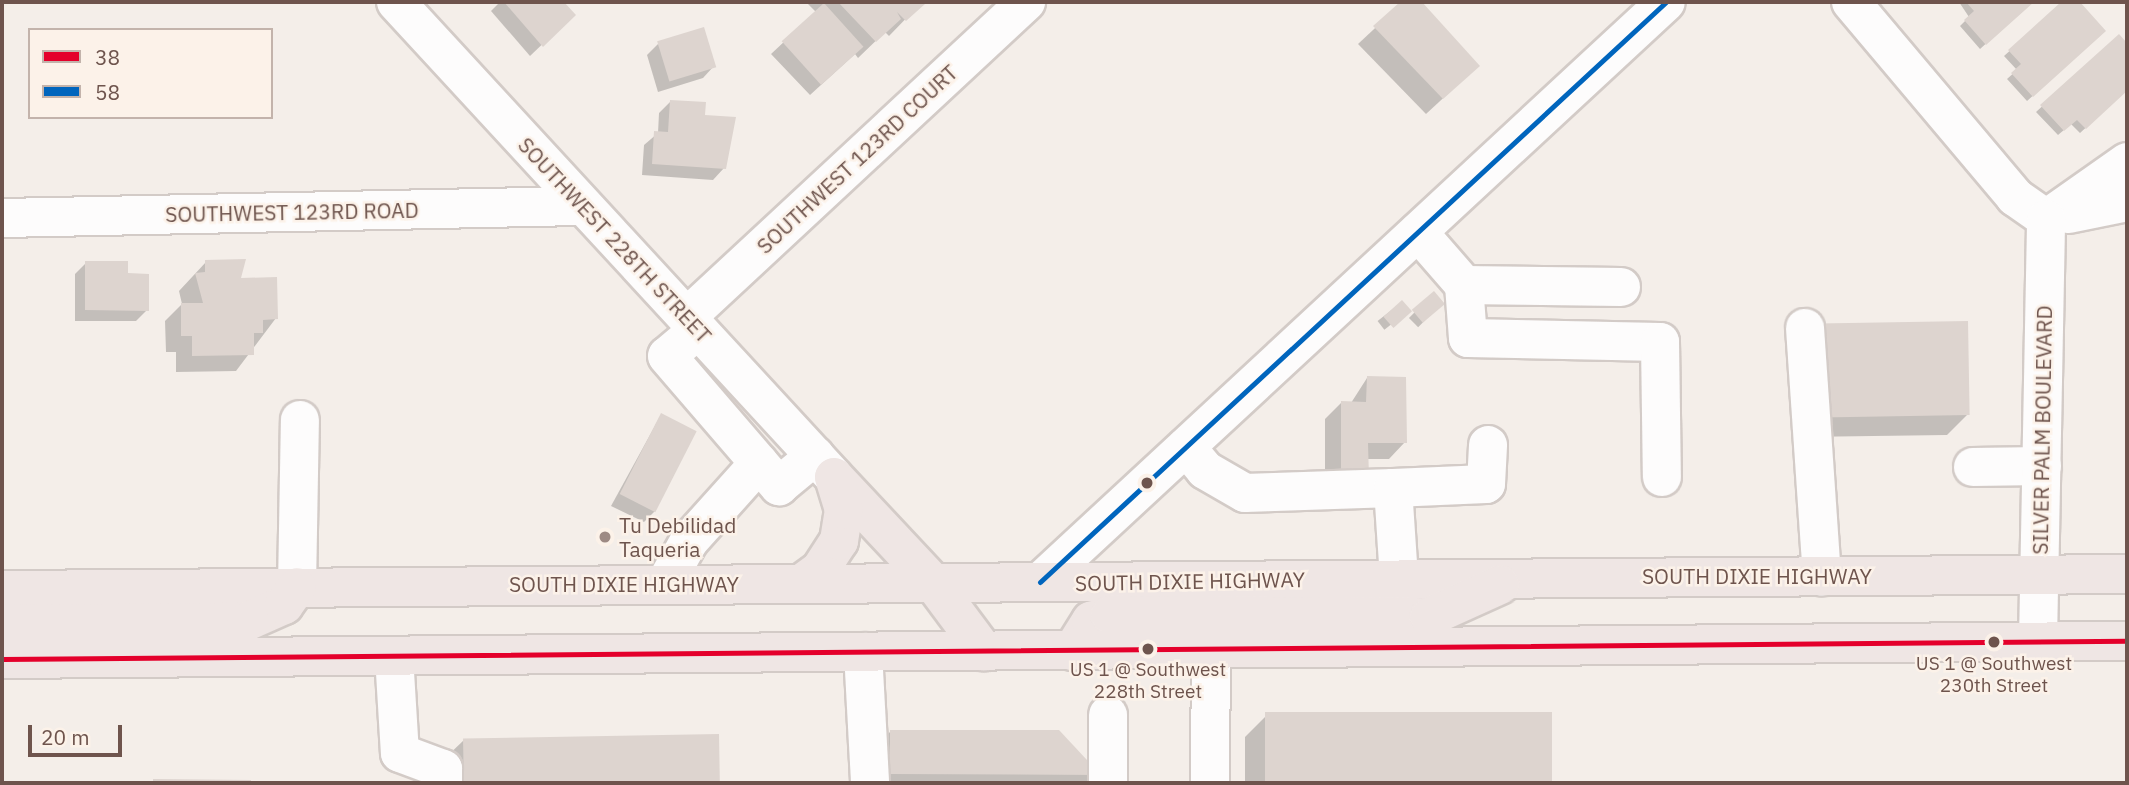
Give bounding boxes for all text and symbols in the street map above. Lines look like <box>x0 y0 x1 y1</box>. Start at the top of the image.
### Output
legend <box>28 28 273 119</box>
text: 38 <box>95 43 120 71</box>
street label: SOUTHWEST 123RD COURT <box>751 59 963 259</box>
text: 58 <box>95 78 120 106</box>
street label: SOUTHWEST 228TH STREET <box>513 132 717 348</box>
street label: SOUTHWEST 123RD ROAD <box>165 197 419 227</box>
street label: SILVER PALM BOULEVARD <box>2027 305 2057 555</box>
unlabelled marker <box>1140 476 1154 490</box>
place label: Tu Debilidad Taqueria <box>619 512 736 562</box>
marker: Tu Debilidad Taqueria <box>597 529 613 545</box>
street label: SOUTH DIXIE HIGHWAY <box>1642 563 1872 589</box>
street label: SOUTH DIXIE HIGHWAY <box>1075 566 1305 596</box>
street label: SOUTH DIXIE HIGHWAY <box>509 571 739 597</box>
marker: US 1 @ Southwest 230th Street <box>1987 635 2001 649</box>
marker: US 1 @ Southwest 228th Street <box>1141 642 1155 656</box>
place label: US 1 @ Southwest 230th Street <box>1916 653 2072 697</box>
place label: US 1 @ Southwest 228th Street <box>1070 659 1226 703</box>
scale bar <box>32 712 126 756</box>
text: 20 m <box>41 723 90 751</box>

